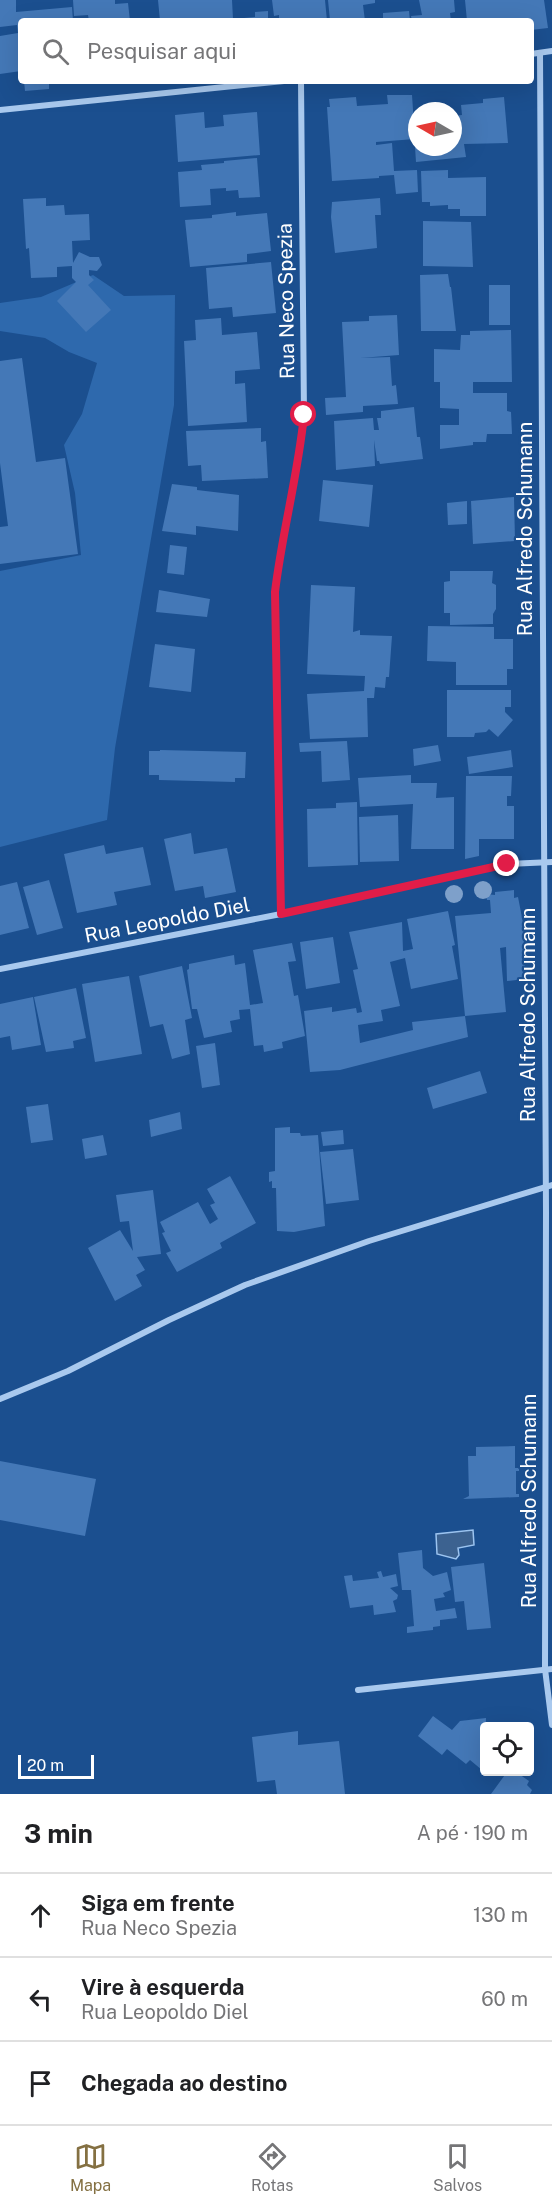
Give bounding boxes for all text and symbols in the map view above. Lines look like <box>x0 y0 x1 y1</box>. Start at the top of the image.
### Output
search box <box>18 18 534 84</box>
icon: search <box>39 35 72 68</box>
text: Pesquisar aqui <box>87 38 237 64</box>
north arrow <box>408 102 462 156</box>
street label: Rua Neco Spezia <box>273 223 299 379</box>
route start <box>290 401 316 427</box>
street label: Rua Alfredo Schumann <box>513 422 537 636</box>
route end <box>493 850 519 876</box>
street label: Rua Leopoldo Diel <box>82 892 252 948</box>
street label: Rua Alfredo Schumann <box>516 908 540 1122</box>
street label: Rua Alfredo Schumann <box>517 1394 541 1608</box>
map controls <box>480 1722 534 1776</box>
button: locate <box>480 1722 534 1776</box>
scale bar <box>18 1752 94 1780</box>
text: 20 m <box>27 1756 64 1775</box>
text: 3 min <box>24 1818 93 1849</box>
text: A pé · 190 m <box>417 1821 528 1845</box>
text: Siga em frente <box>81 1890 235 1916</box>
icon: ahead <box>24 1899 57 1932</box>
text: 130 m <box>473 1903 528 1927</box>
text: Rua Neco Spezia <box>81 1916 237 1940</box>
text: Vire à esquerda <box>81 1974 245 2000</box>
icon: left <box>24 1983 57 2016</box>
text: 60 m <box>481 1987 528 2011</box>
text: Rua Leopoldo Diel <box>81 2000 249 2024</box>
icon: arrive <box>24 2067 57 2100</box>
text: Chegada ao destino <box>81 2070 287 2096</box>
tab: Mapa <box>70 2140 111 2195</box>
tab: Rotas <box>251 2140 293 2195</box>
tab: Salvos <box>433 2140 482 2195</box>

